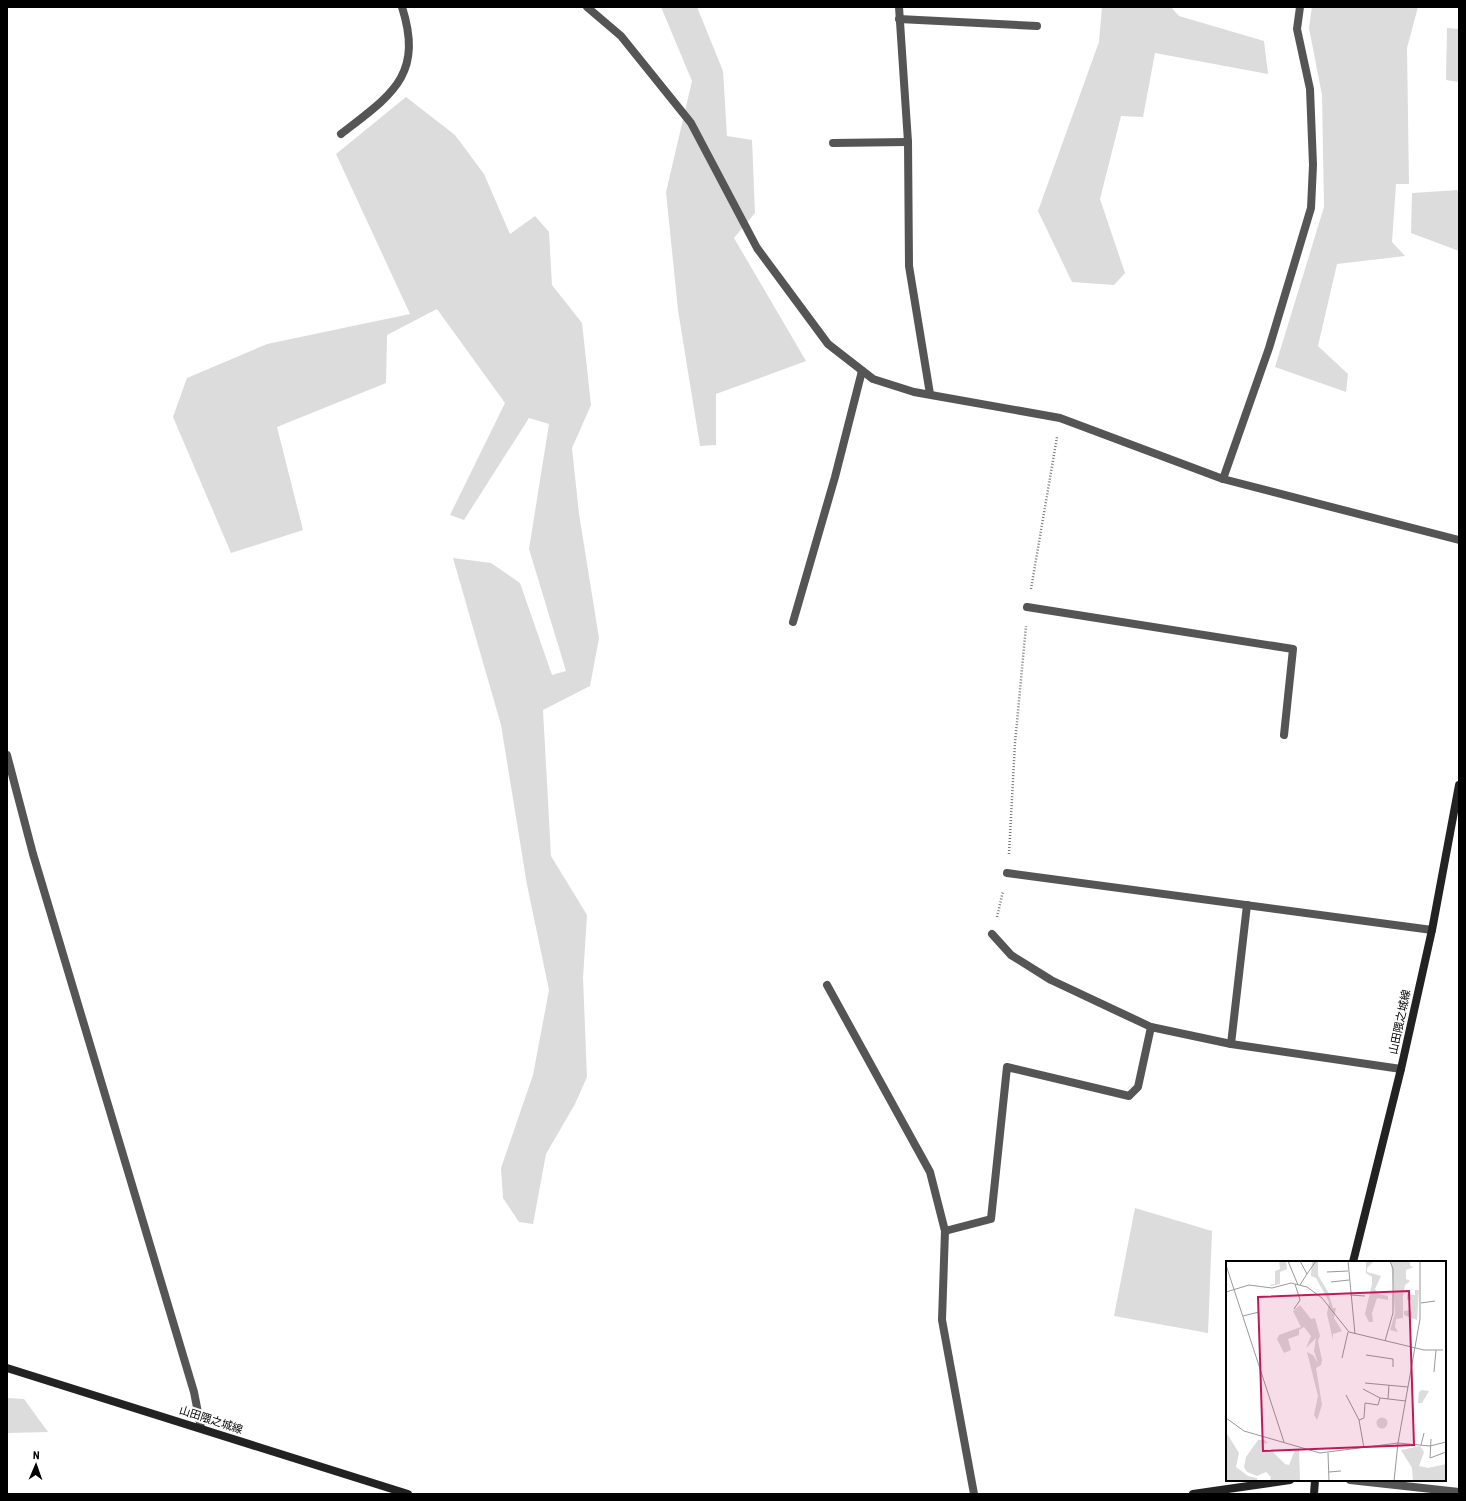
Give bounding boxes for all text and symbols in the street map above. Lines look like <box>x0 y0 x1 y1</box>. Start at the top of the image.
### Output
street label: 山田隈之城線 <box>1387 988 1413 1056</box>
inset map <box>1226 1261 1446 1481</box>
street label: 山田隈之城線 <box>178 1404 244 1436</box>
north arrow <box>16 1445 56 1485</box>
text: N <box>33 1449 40 1462</box>

